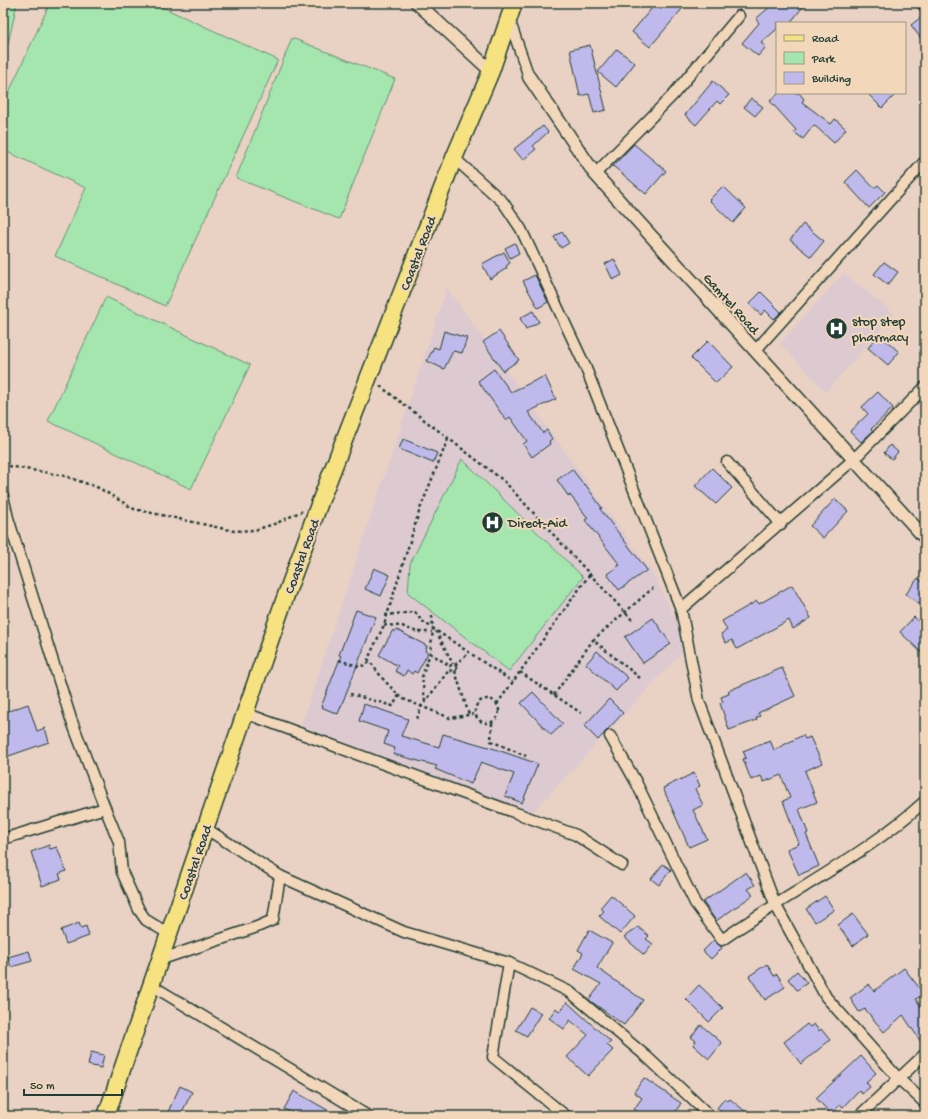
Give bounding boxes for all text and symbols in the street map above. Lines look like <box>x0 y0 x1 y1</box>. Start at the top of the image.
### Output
legend <box>776 22 906 94</box>
text: Road <box>812 33 839 47</box>
text: Park <box>811 53 837 67</box>
text: Building <box>811 73 851 87</box>
street label: Coastal Road <box>397 213 442 293</box>
street label: Gamtel Road <box>698 271 763 340</box>
place label: stop step pharmacy <box>851 314 909 347</box>
hospital icon: stop step pharmacy <box>824 315 850 341</box>
hospital icon: Direct-Aid <box>480 509 506 535</box>
street label: Coastal Road <box>282 515 325 597</box>
place label: Direct-Aid <box>507 516 569 533</box>
street label: Coastal Road <box>176 821 218 903</box>
scale bar <box>24 1071 122 1097</box>
text: 50 m <box>30 1080 55 1094</box>

